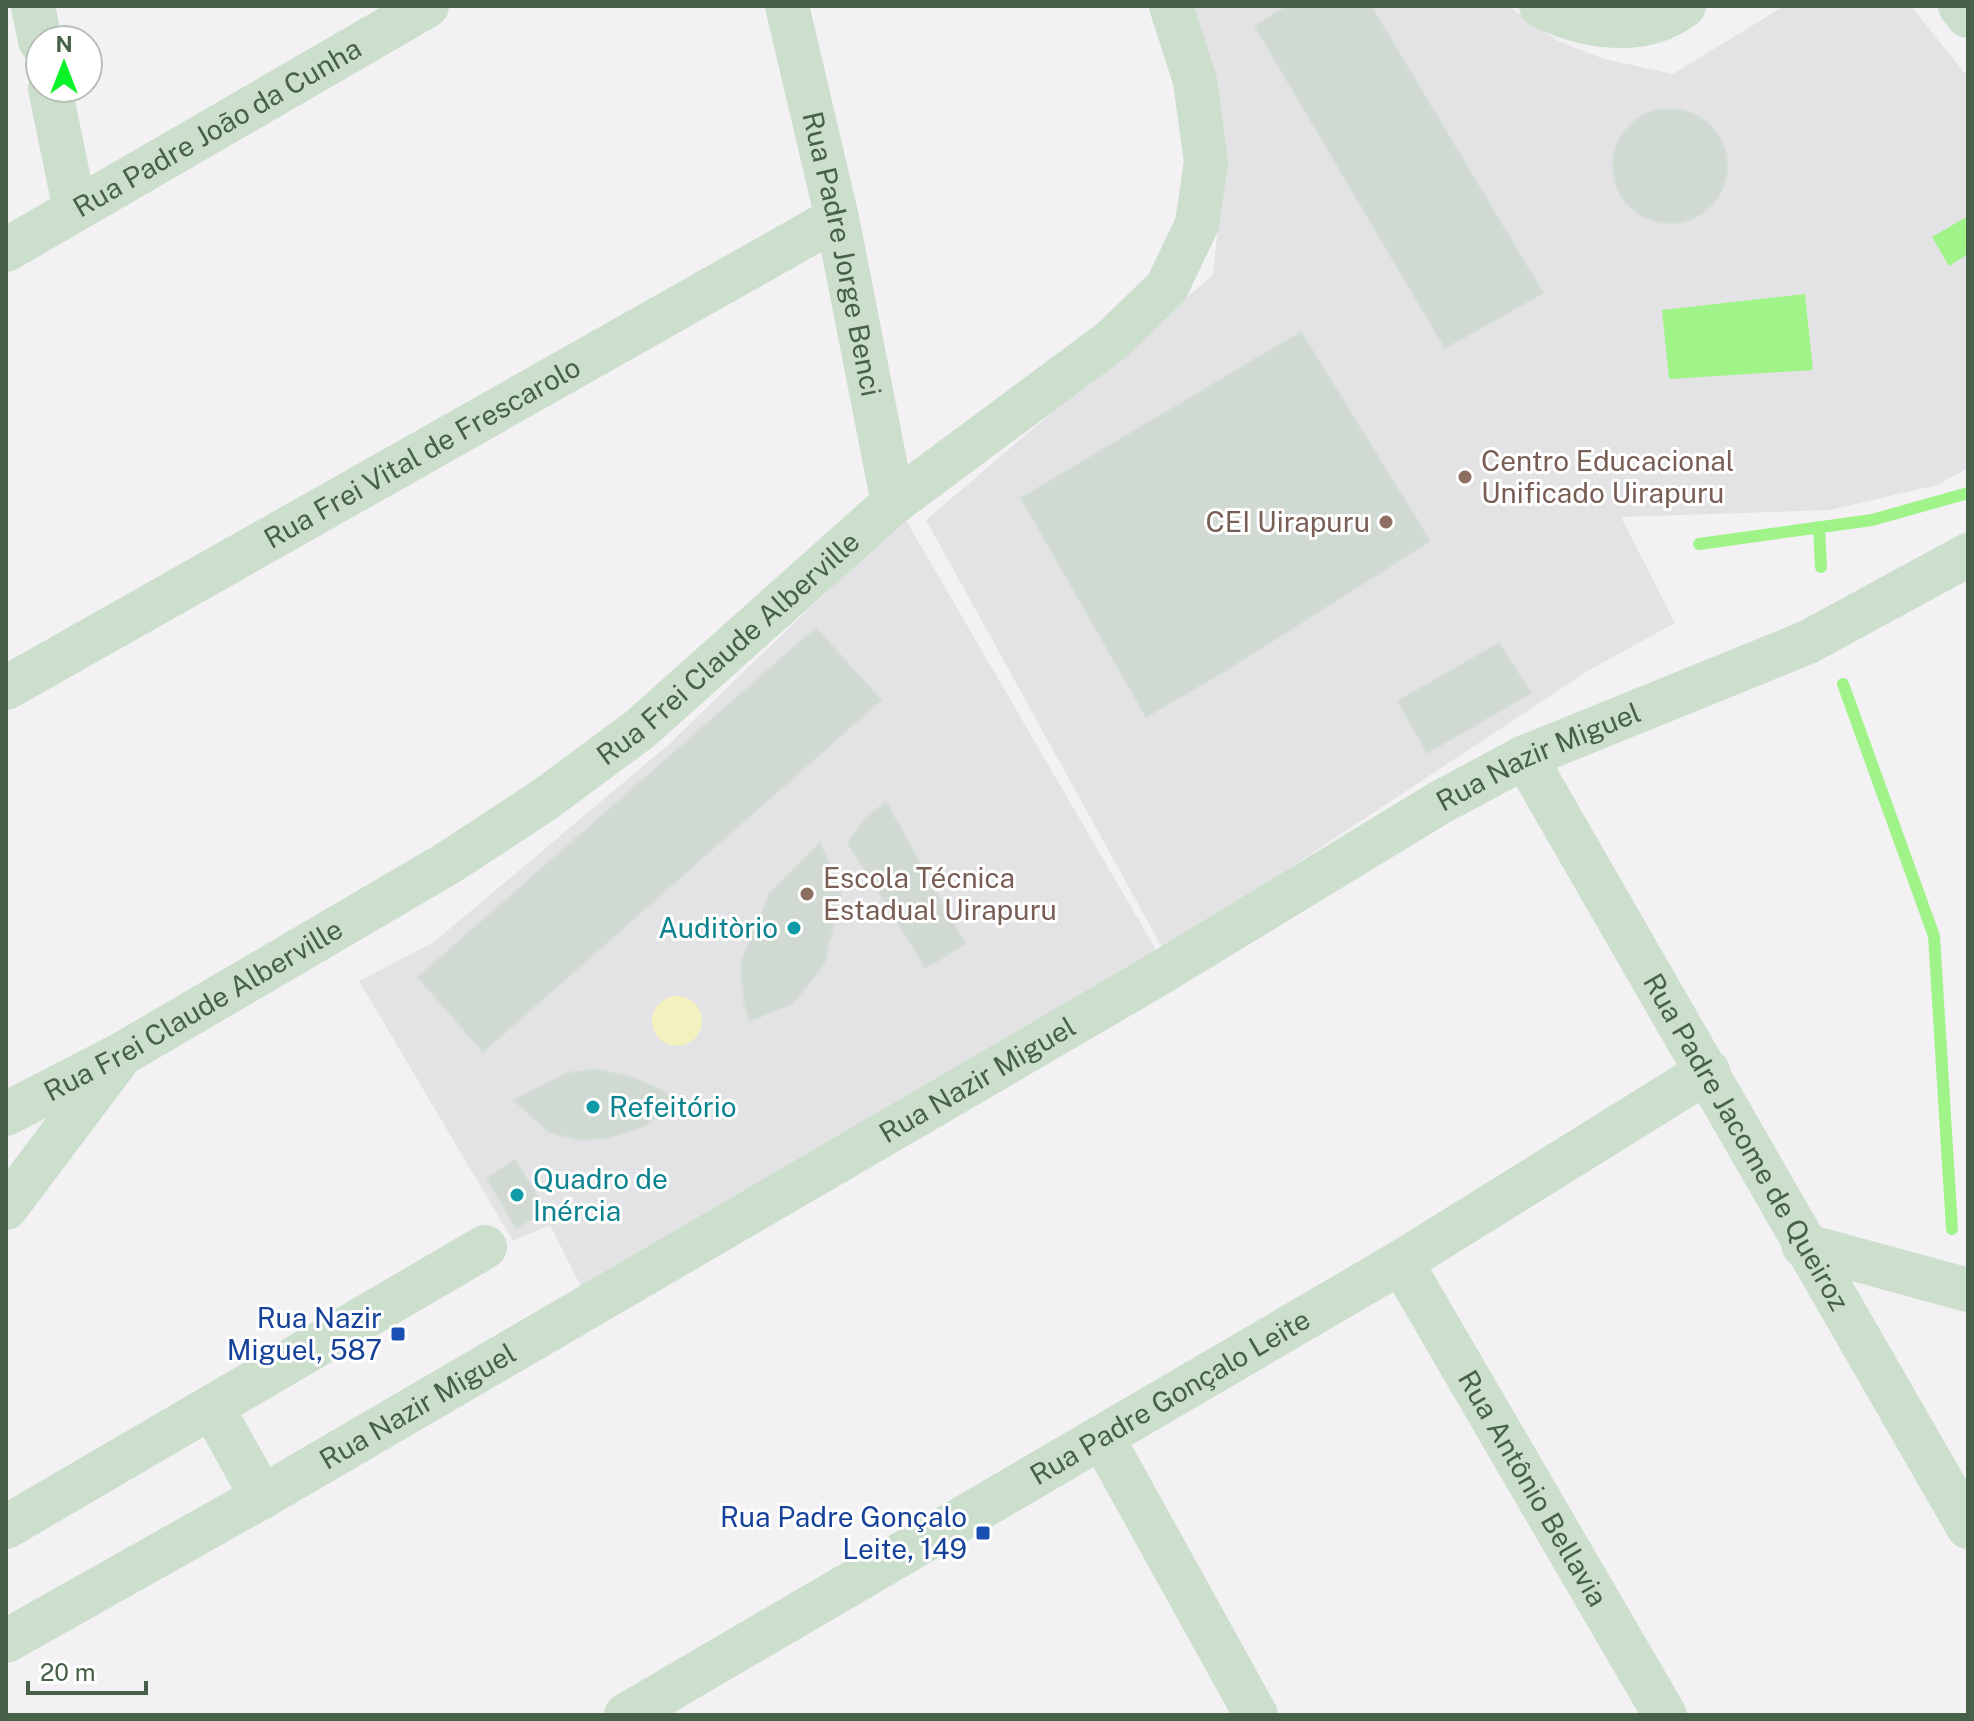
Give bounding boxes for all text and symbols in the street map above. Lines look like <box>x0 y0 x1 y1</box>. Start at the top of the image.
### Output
north arrow <box>24 24 104 104</box>
text: N <box>55 31 73 57</box>
street label: Rua Padre João da Cunha <box>67 31 367 223</box>
street label: Rua Padre Jorge Benci <box>796 108 889 399</box>
street label: Rua Frei Vital de Frescarolo <box>258 350 586 555</box>
place label: Centro Educacional Unificado Uirapuru <box>1481 444 1734 509</box>
marker: Centro Educacional Unificado Uirapuru <box>1456 468 1474 486</box>
place label: CEI Uirapuru <box>1206 505 1370 538</box>
marker: CEI Uirapuru <box>1377 513 1395 531</box>
street label: Rua Frei Claude Alberville <box>590 524 866 771</box>
street label: Rua Nazir Miguel <box>1430 695 1645 818</box>
place label: Escola Técnica Estadual Uirapuru <box>823 861 1057 926</box>
marker: Escola Técnica Estadual Uirapuru <box>798 885 816 903</box>
place label: Auditòrio <box>658 911 778 944</box>
street label: Rua Frei Claude Alberville <box>38 912 348 1108</box>
marker: Auditòrio <box>785 919 803 937</box>
street label: Rua Padre Jacome de Queiroz <box>1637 967 1857 1316</box>
street label: Rua Nazir Miguel <box>873 1009 1081 1149</box>
place label: Refeitório <box>609 1090 737 1123</box>
marker: Refeitório <box>584 1098 602 1116</box>
place label: Quadro de Inércia <box>533 1162 668 1227</box>
marker: Quadro de Inércia <box>508 1186 526 1204</box>
place label: Rua Nazir Miguel, 587 <box>227 1301 382 1366</box>
street label: Rua Padre Gonçalo Leite <box>1024 1302 1316 1491</box>
marker: Rua Nazir Miguel, 587 <box>389 1325 407 1343</box>
street label: Rua Nazir Miguel <box>314 1336 521 1476</box>
street label: Rua Antônio Bellavia <box>1452 1364 1615 1612</box>
place label: Rua Padre Gonçalo Leite, 149 <box>720 1500 967 1565</box>
marker: Rua Padre Gonçalo Leite, 149 <box>974 1524 992 1542</box>
scale bar <box>28 1645 146 1695</box>
text: 20 m <box>40 1658 96 1686</box>

